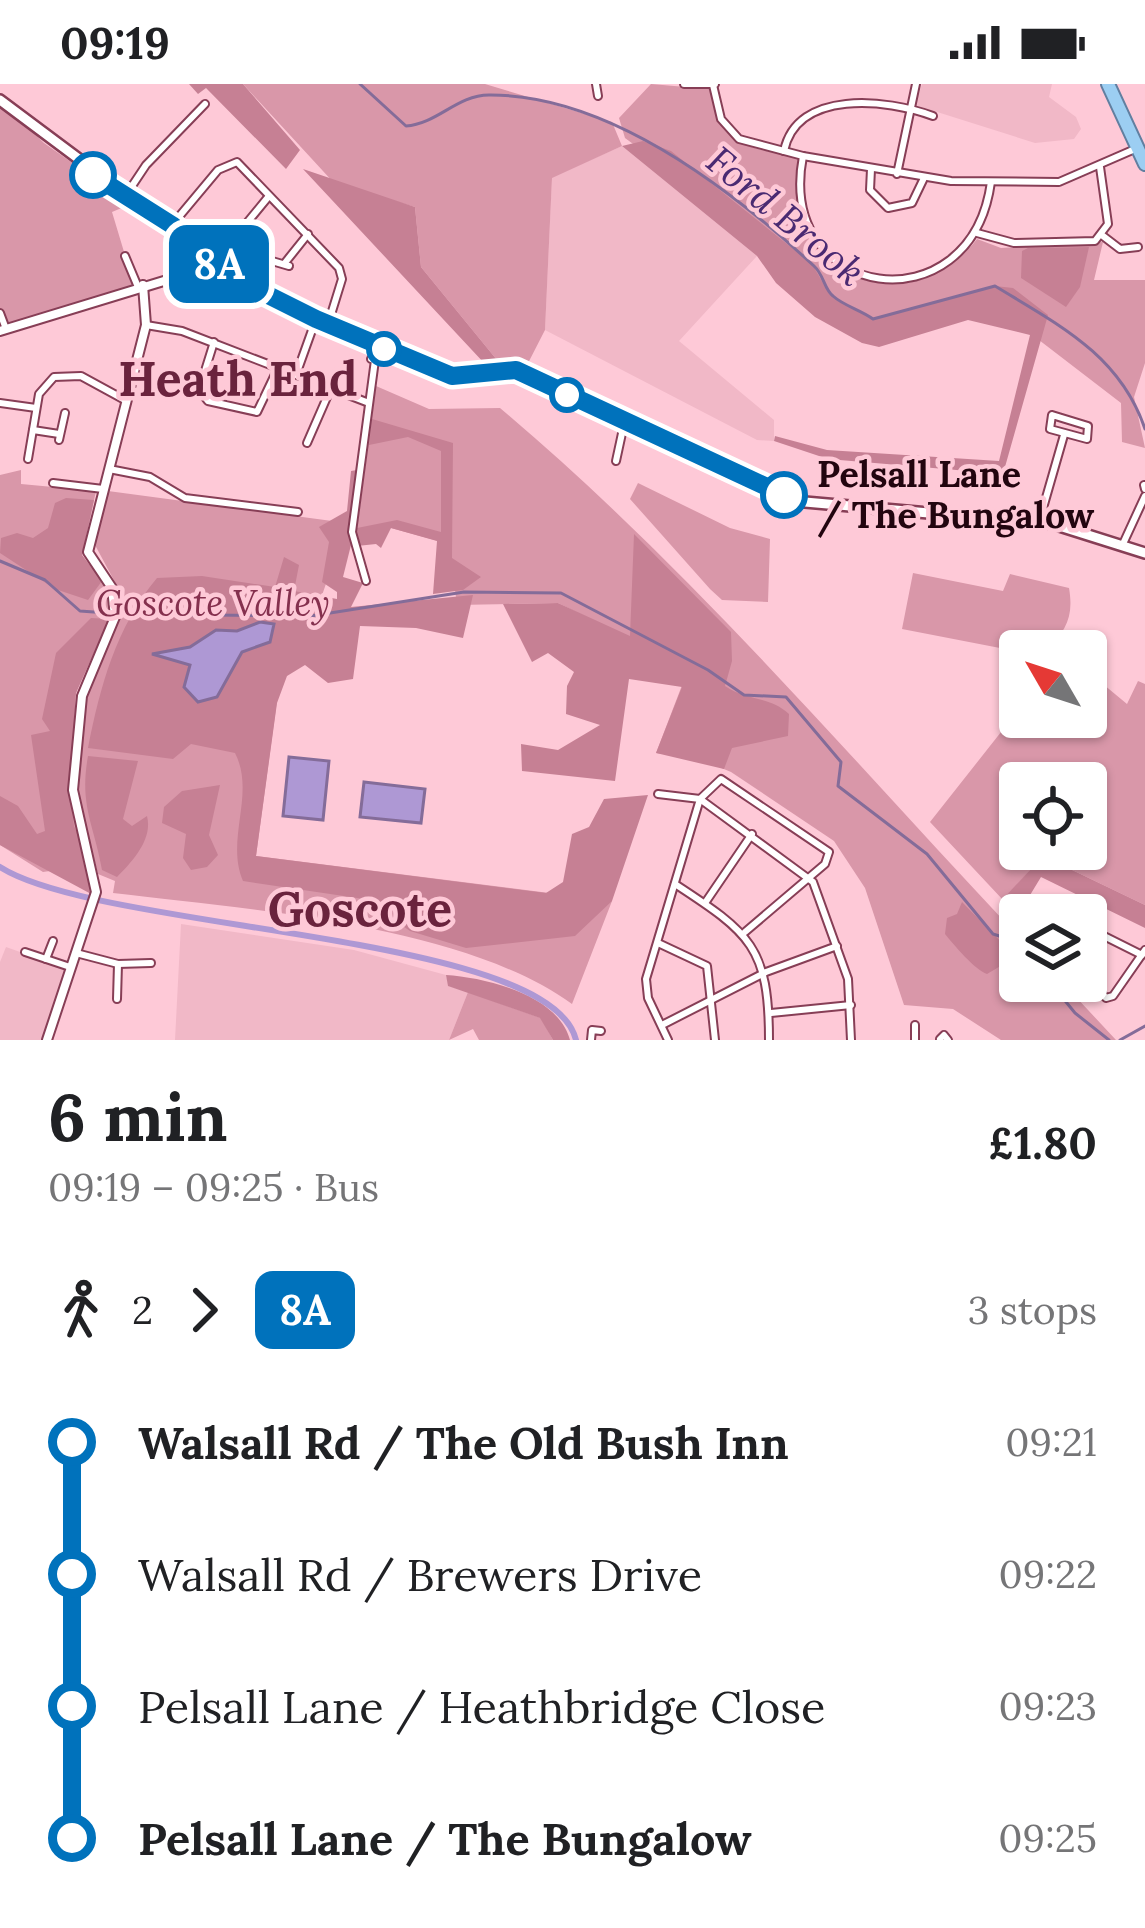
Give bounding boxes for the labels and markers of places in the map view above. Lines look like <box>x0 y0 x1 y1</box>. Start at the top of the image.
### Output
unlabelled marker <box>71 153 115 197</box>
unlabelled marker <box>368 333 400 365</box>
unlabelled marker <box>551 379 583 411</box>
place label: Pelsall Lane / The Bungalow <box>817 451 1095 538</box>
marker: Pelsall Lane / The Bungalow <box>762 473 806 517</box>

